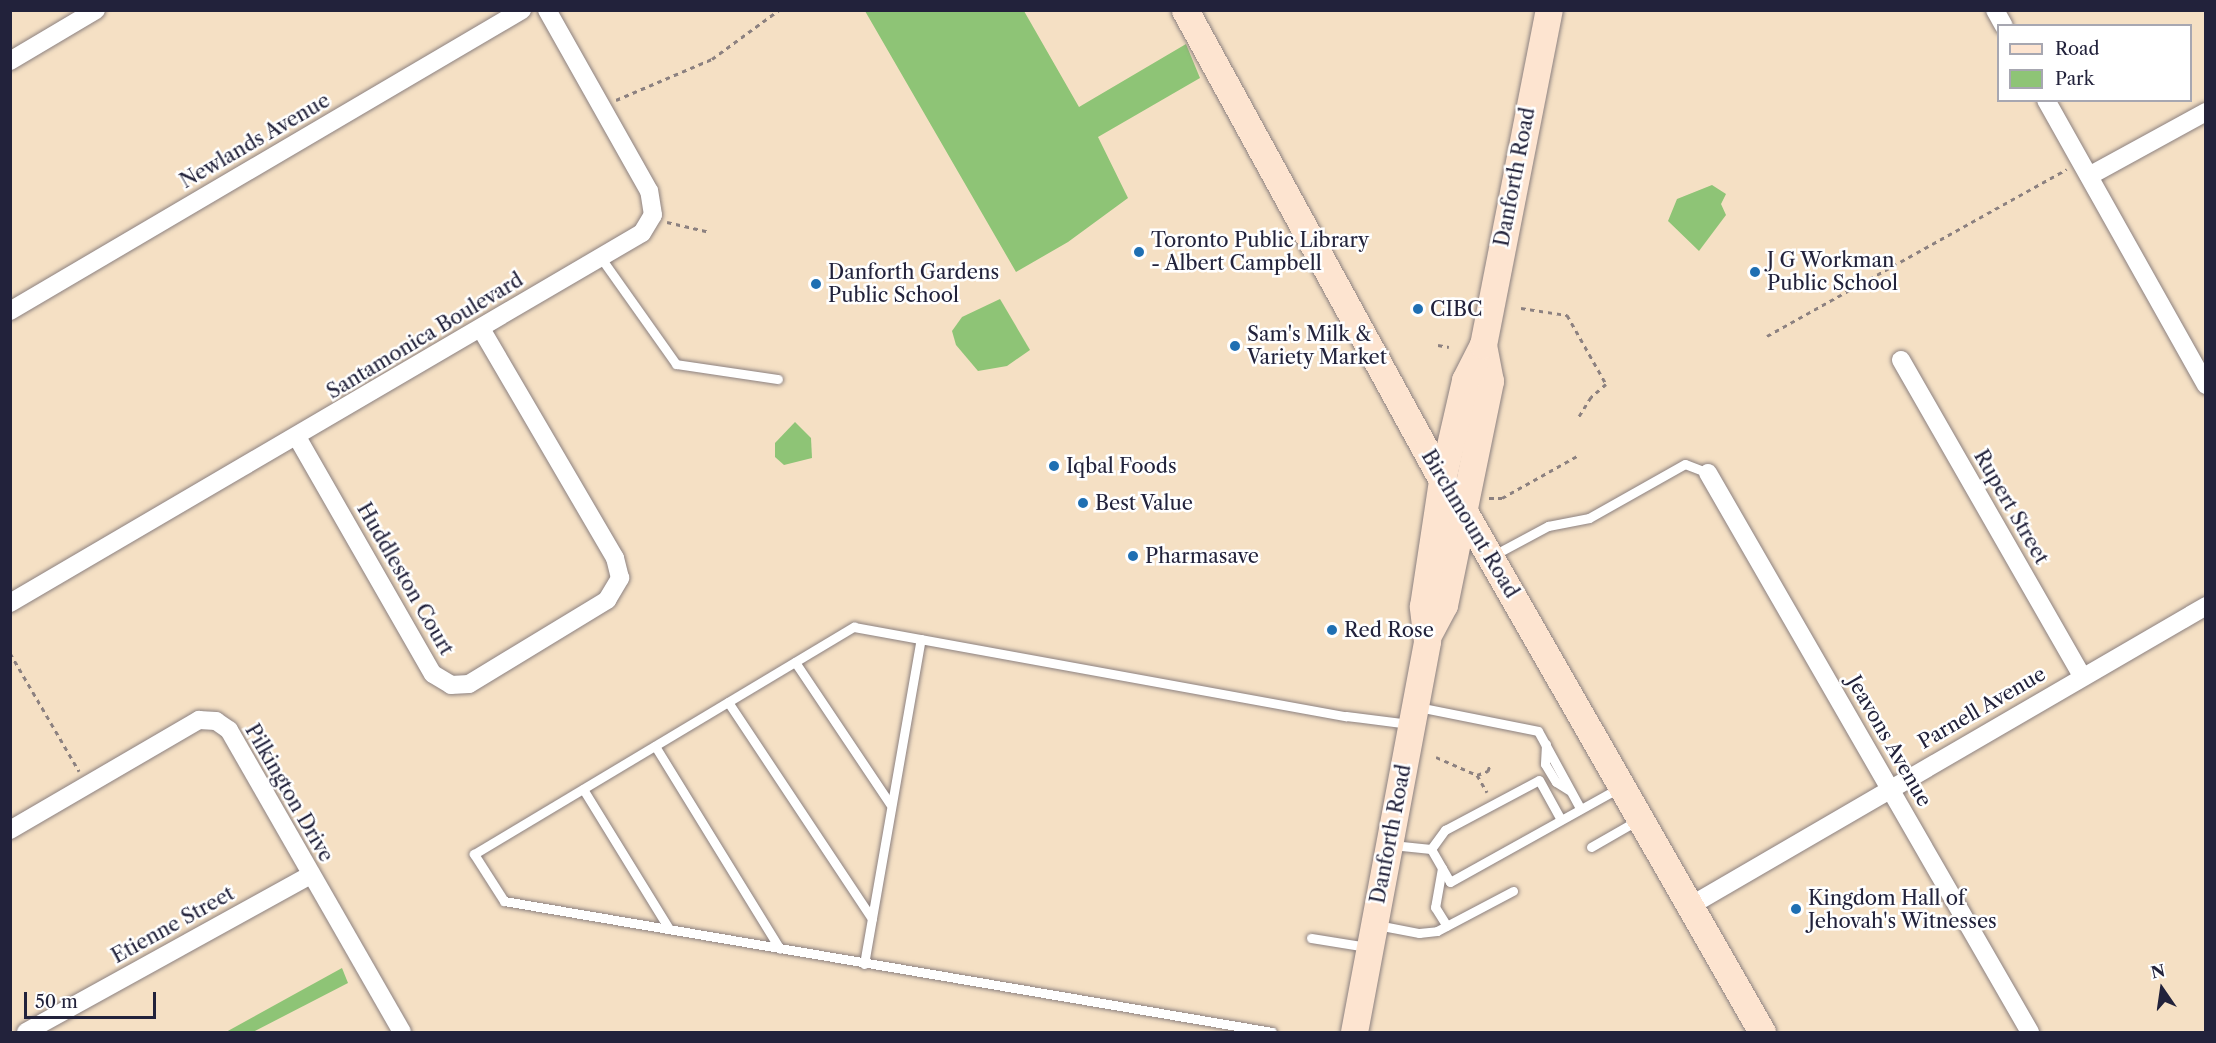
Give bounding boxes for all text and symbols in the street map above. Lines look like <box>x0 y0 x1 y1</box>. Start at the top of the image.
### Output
legend <box>1997 24 2192 102</box>
text: Road <box>2055 38 2100 60</box>
text: Park <box>2055 68 2094 90</box>
street label: Newlands Avenue <box>176 88 334 194</box>
street label: Danforth Road <box>1490 105 1540 249</box>
place label: Toronto Public Library - Albert Campbell <box>1151 228 1369 275</box>
marker: Toronto Public Library - Albert Campbell <box>1132 245 1146 259</box>
place label: J G Workman Public School <box>1767 248 1898 295</box>
place label: Danforth Gardens Public School <box>828 260 999 307</box>
marker: J G Workman Public School <box>1748 265 1762 279</box>
street label: Santamonica Boulevard <box>322 268 528 404</box>
marker: Danforth Gardens Public School <box>809 277 823 291</box>
place label: CIBC <box>1430 297 1482 321</box>
marker: CIBC <box>1411 302 1425 316</box>
place label: Sam's Milk & Variety Market <box>1247 322 1387 369</box>
marker: Sam's Milk & Variety Market <box>1228 339 1242 353</box>
street label: Birchmount Road <box>1416 445 1524 603</box>
street label: Rupert Street <box>1969 446 2053 568</box>
place label: Iqbal Foods <box>1066 454 1177 478</box>
marker: Iqbal Foods <box>1047 459 1061 473</box>
place label: Best Value <box>1095 491 1194 515</box>
marker: Best Value <box>1076 496 1090 510</box>
street label: Huddleston Court <box>352 499 458 659</box>
place label: Pharmasave <box>1145 544 1259 568</box>
marker: Pharmasave <box>1126 549 1140 563</box>
place label: Red Rose <box>1344 618 1434 642</box>
marker: Red Rose <box>1325 623 1339 637</box>
street label: Parnell Avenue <box>1914 662 2050 754</box>
street label: Jeavons Avenue <box>1842 671 1936 811</box>
street label: Pilkington Drive <box>240 720 338 866</box>
street label: Danforth Road <box>1366 762 1416 906</box>
street label: Etienne Street <box>108 881 238 969</box>
place label: Kingdom Hall of Jehovah's Witnesses <box>1808 886 1998 933</box>
marker: Kingdom Hall of Jehovah's Witnesses <box>1789 902 1803 916</box>
north arrow <box>2132 959 2192 1019</box>
text: N <box>2149 960 2167 983</box>
scale bar <box>27 980 159 1018</box>
text: 50 m <box>35 991 78 1013</box>

